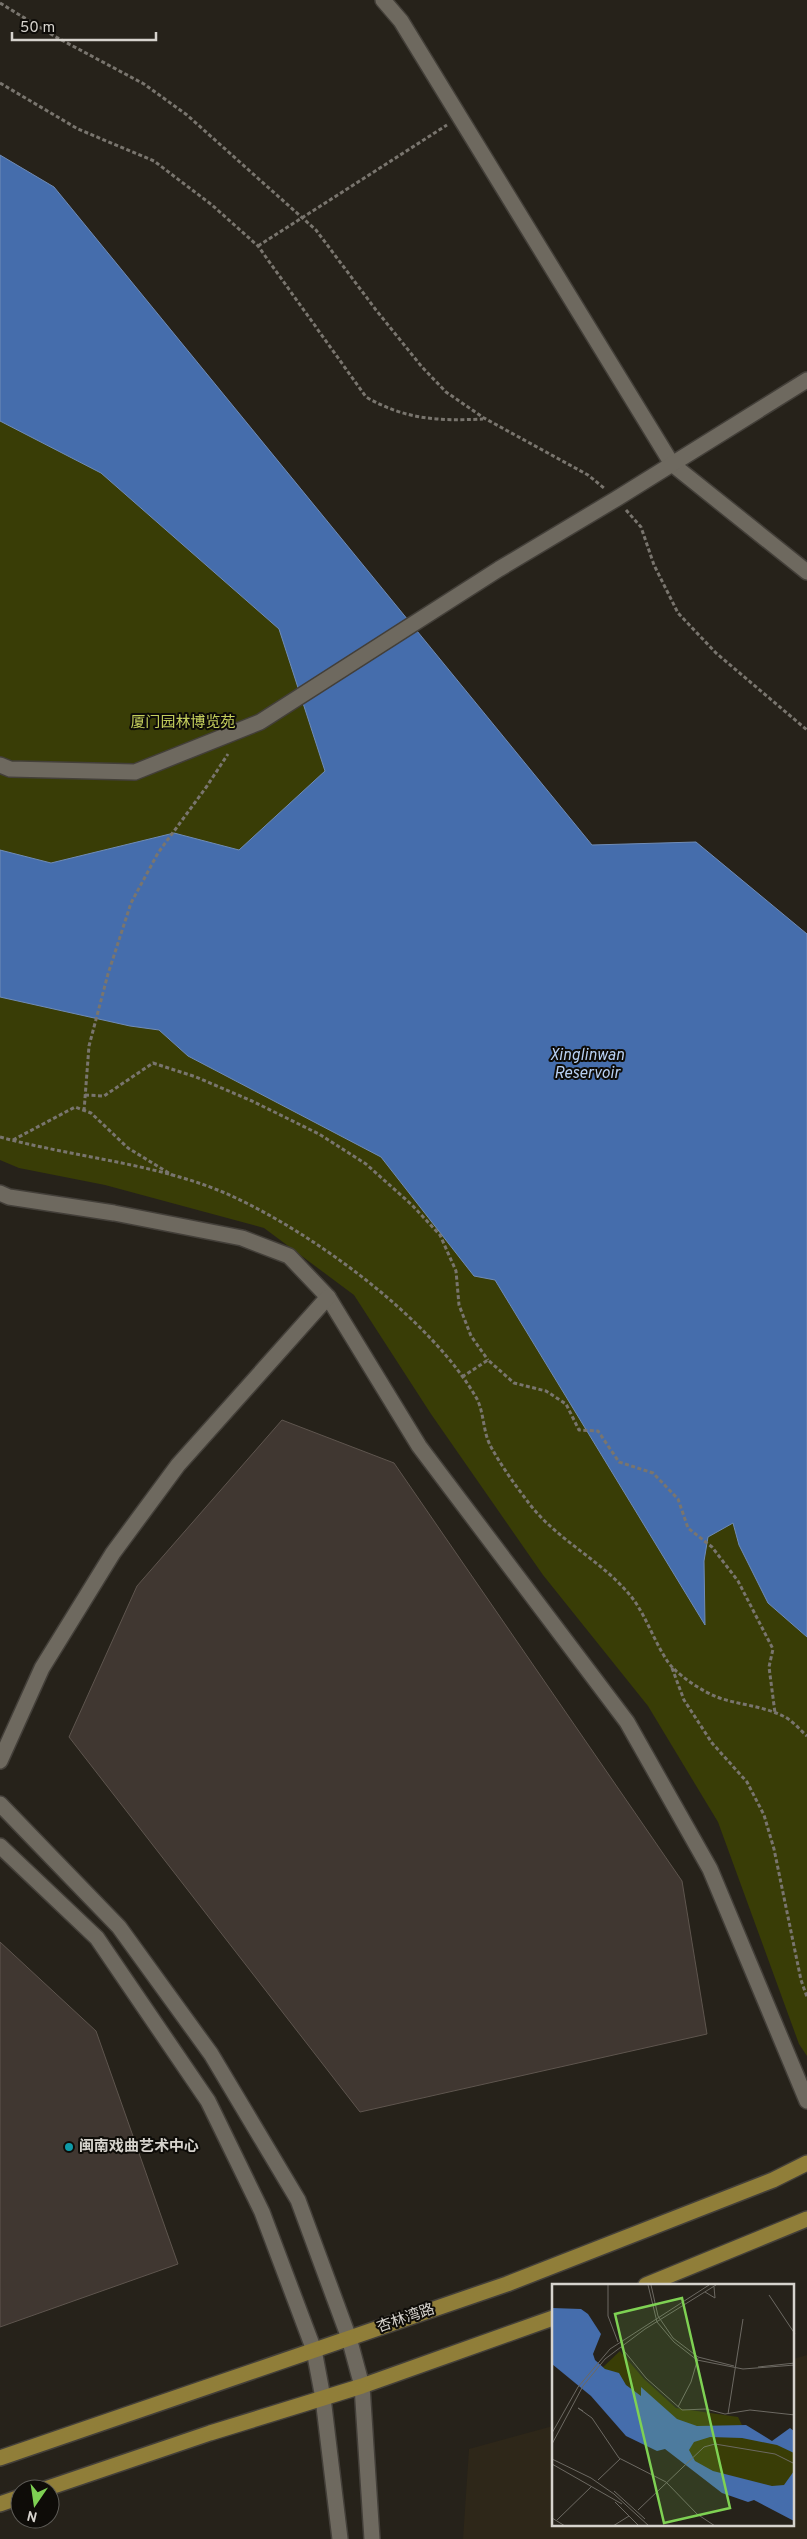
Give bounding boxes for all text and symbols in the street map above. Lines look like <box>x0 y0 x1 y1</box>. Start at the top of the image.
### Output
scale bar <box>12 10 156 42</box>
text: 50 m <box>20 19 55 38</box>
park label: 厦门园林博览苑 <box>130 713 236 733</box>
water label: Xinglinwan Reservoir <box>550 1046 625 1084</box>
place label: 闽南戏曲艺术中心 <box>79 2137 199 2157</box>
marker: 闽南戏曲艺术中心 <box>63 2141 75 2153</box>
inset map <box>552 2284 794 2526</box>
street label: 杏林湾路 <box>375 2300 437 2338</box>
north arrow <box>10 2479 60 2529</box>
text: N <box>26 2506 39 2525</box>

